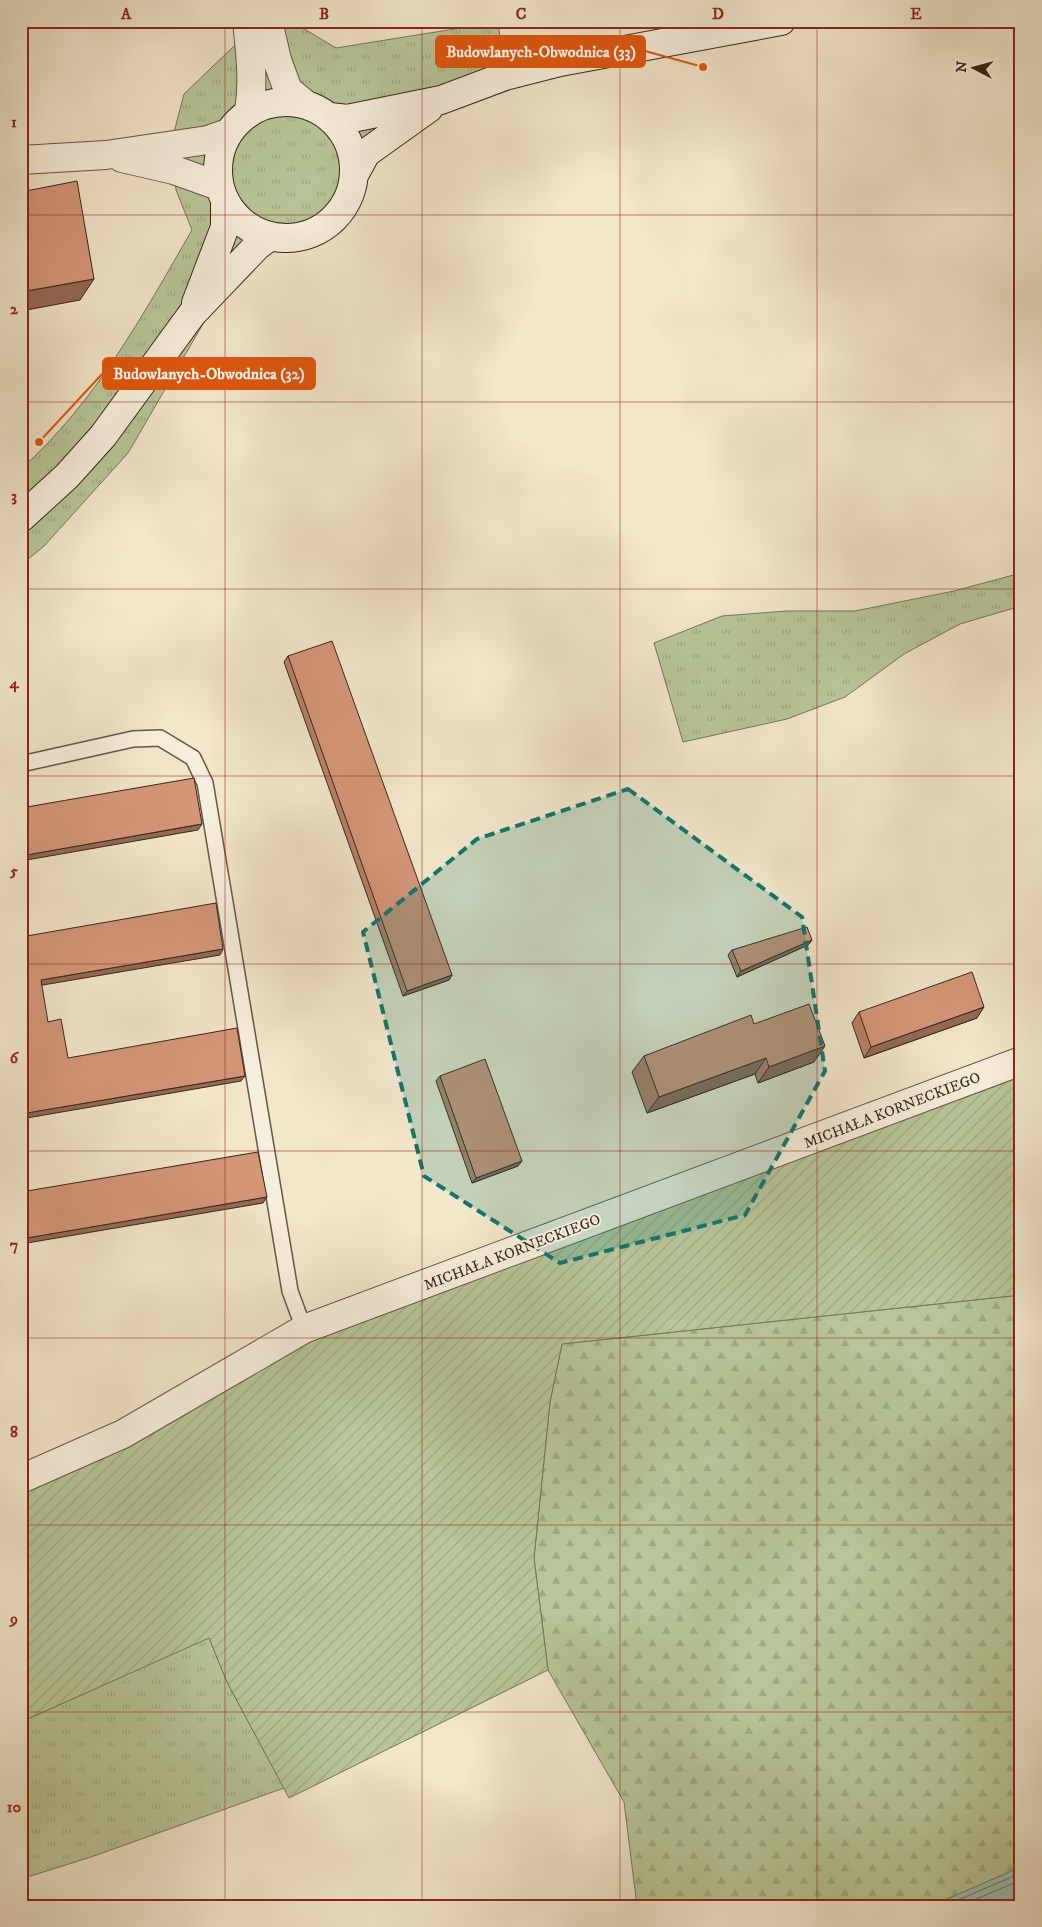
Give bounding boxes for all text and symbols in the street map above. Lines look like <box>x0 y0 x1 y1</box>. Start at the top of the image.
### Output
text: A <box>120 4 132 24</box>
text: B <box>319 4 329 24</box>
text: C <box>516 4 526 24</box>
text: D <box>712 4 724 24</box>
text: E <box>910 4 922 24</box>
callout: Budowlanych-Obwodnica (33) <box>436 36 645 67</box>
text: Budowlanych-Obwodnica (33) <box>446 42 636 62</box>
north arrow <box>950 42 1000 92</box>
text: N <box>953 60 972 73</box>
text: 1 <box>11 112 17 132</box>
text: 2 <box>10 299 19 319</box>
callout: Budowlanych-Obwodnica (32) <box>103 358 315 389</box>
text: Budowlanych-Obwodnica (32) <box>113 364 305 384</box>
text: 3 <box>11 486 17 506</box>
text: 4 <box>8 673 19 693</box>
text: 5 <box>9 861 18 881</box>
text: 6 <box>10 1048 20 1068</box>
street label: MICHAŁA KORNECKIEGO <box>801 1068 983 1153</box>
street label: MICHAŁA KORNECKIEGO <box>421 1210 603 1295</box>
text: 7 <box>10 1235 18 1255</box>
text: 8 <box>10 1422 18 1442</box>
text: 9 <box>9 1609 18 1629</box>
text: 10 <box>7 1797 22 1817</box>

